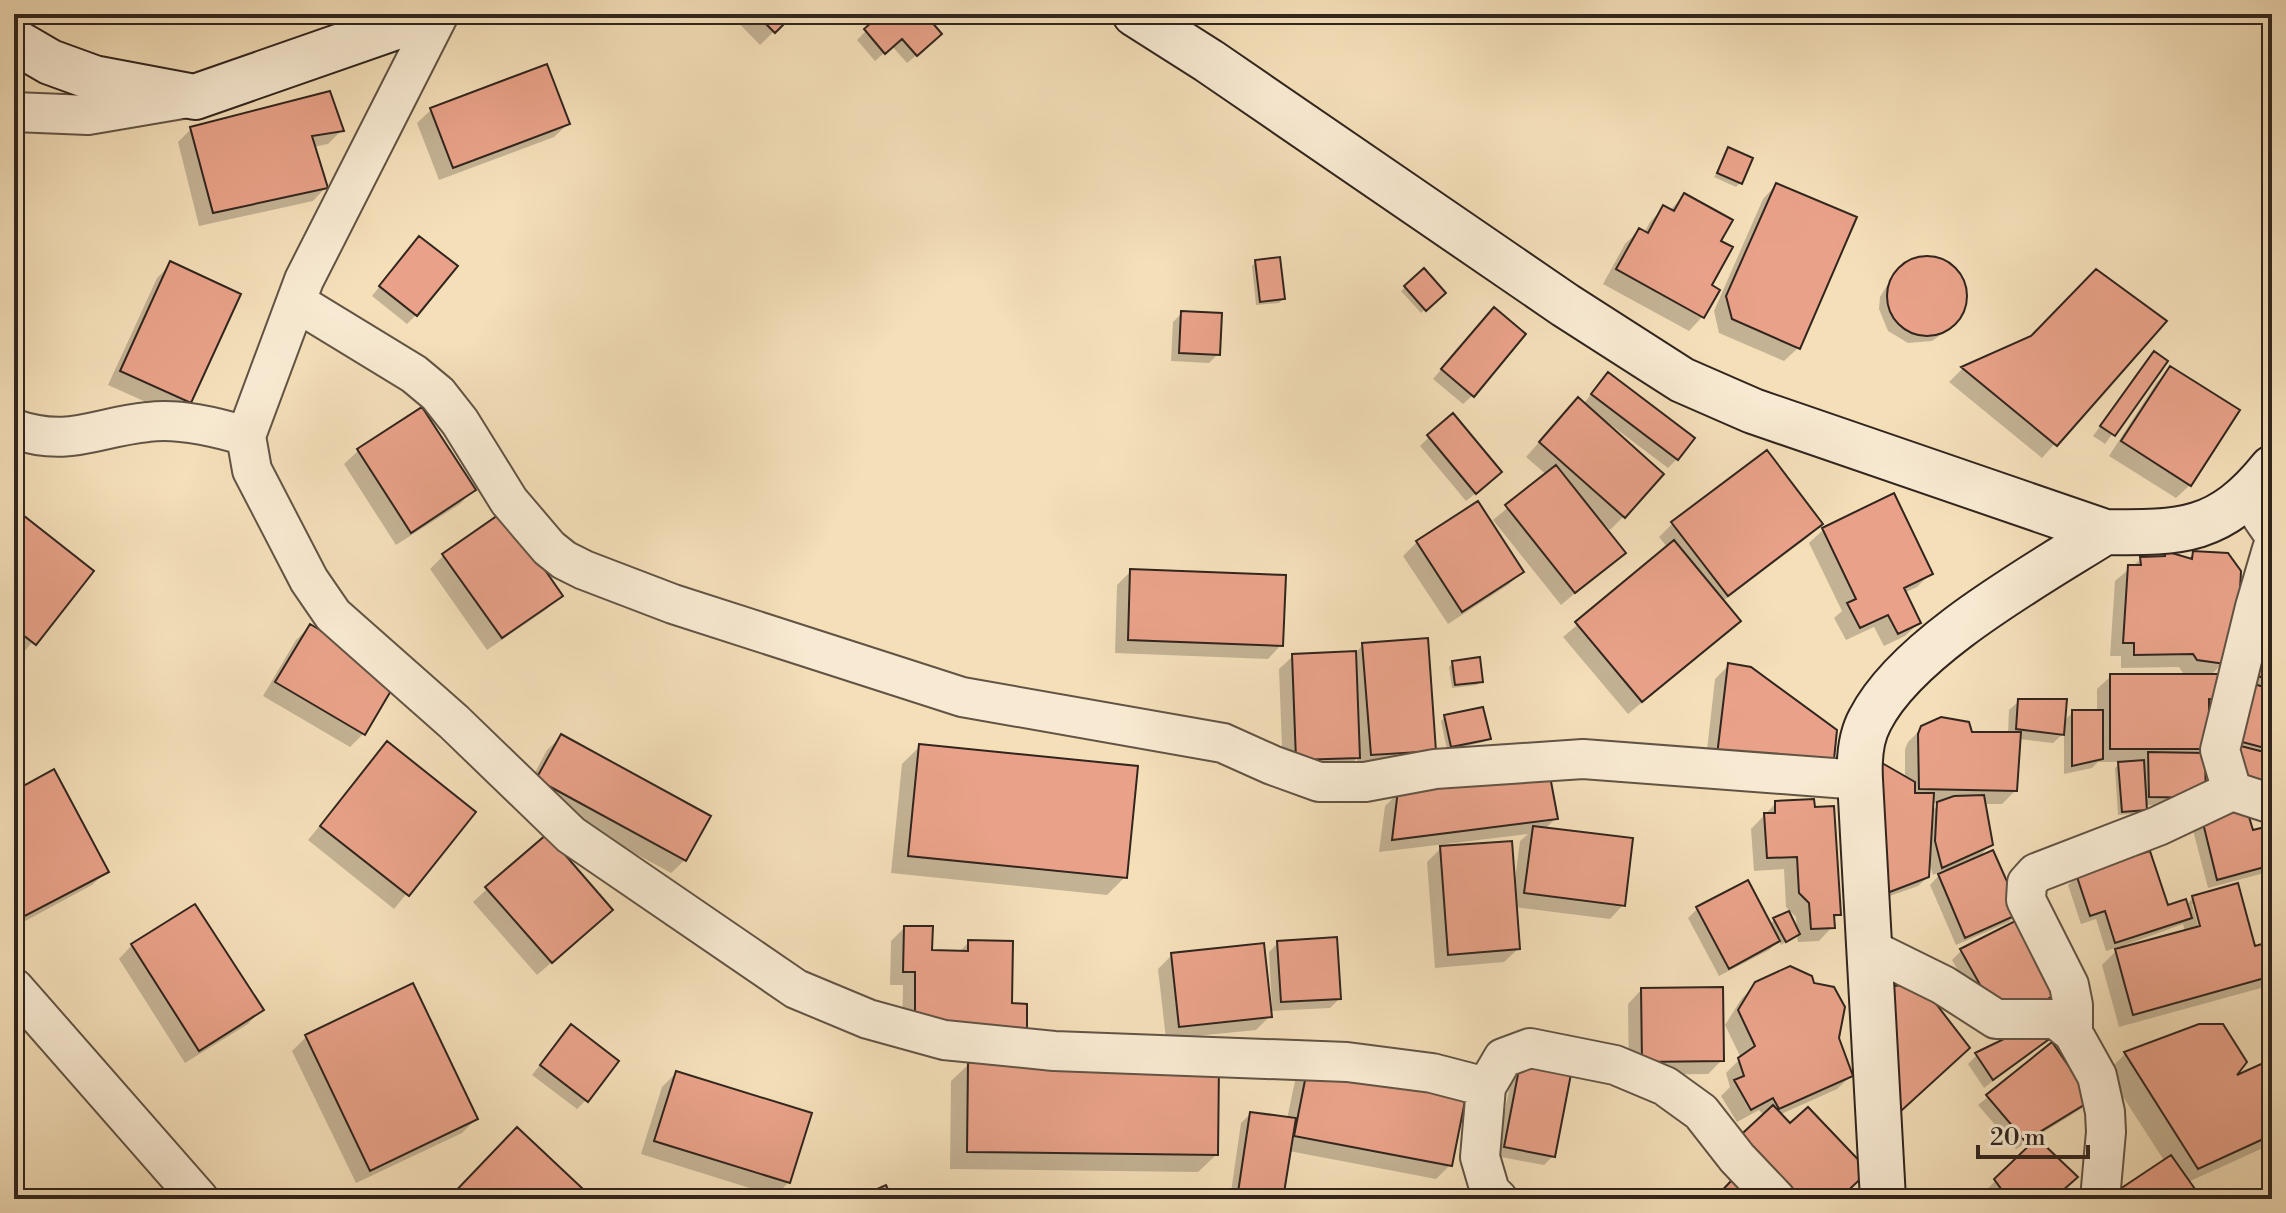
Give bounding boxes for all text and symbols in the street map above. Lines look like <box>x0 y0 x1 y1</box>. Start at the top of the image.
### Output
scale bar <box>1978 1109 2088 1159</box>
text: 20 m <box>1990 1123 2046 1153</box>

